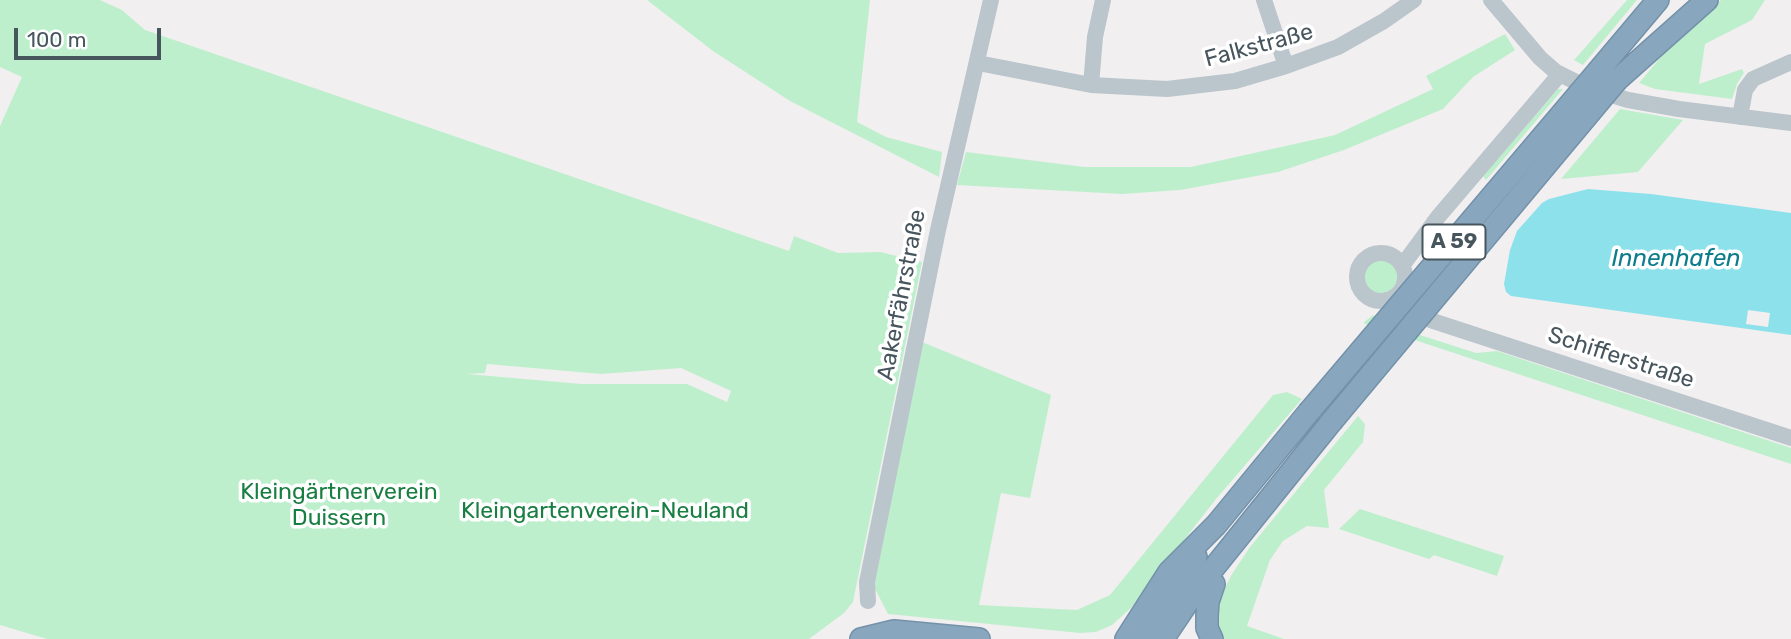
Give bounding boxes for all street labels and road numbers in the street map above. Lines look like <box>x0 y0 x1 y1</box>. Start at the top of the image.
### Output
street label: Falkstraße <box>1202 18 1316 74</box>
street label: Aakerfährstraße <box>872 207 932 383</box>
road number: A 59 <box>1422 224 1486 260</box>
street label: Schifferstraße <box>1544 321 1698 395</box>

